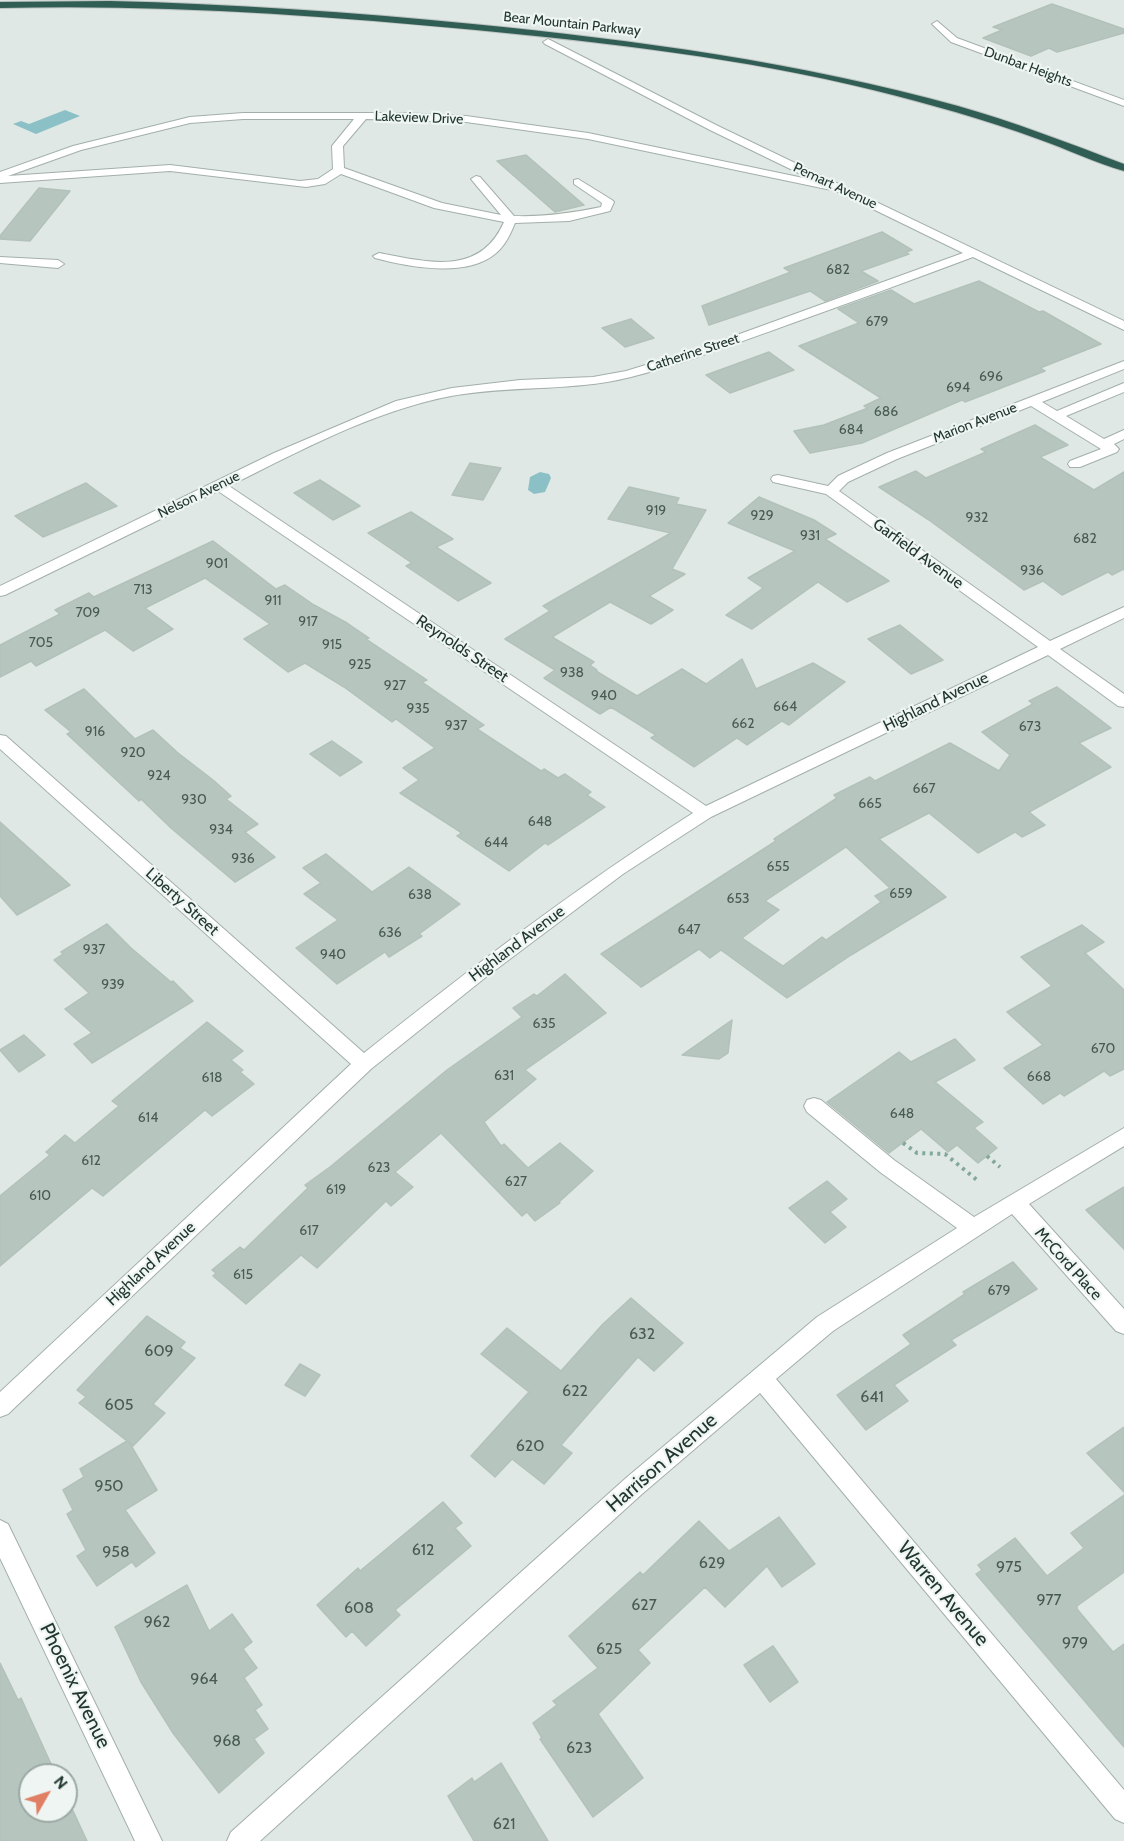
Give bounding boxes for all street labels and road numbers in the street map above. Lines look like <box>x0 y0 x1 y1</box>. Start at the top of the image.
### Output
street label: Bear Mountain Parkway <box>503 8 641 40</box>
street label: Dunbar Heights <box>982 43 1074 91</box>
street label: Lakeview Drive <box>374 108 464 128</box>
street label: Pemart Avenue <box>790 159 880 213</box>
street label: Catherine Street <box>645 330 741 376</box>
street label: Marion Avenue <box>931 399 1019 447</box>
street label: Nelson Avenue <box>155 468 243 522</box>
street label: Garfield Avenue <box>869 515 967 593</box>
street label: Reynolds Street <box>412 611 512 687</box>
street label: Highland Avenue <box>880 668 992 736</box>
street label: Liberty Street <box>141 864 223 940</box>
street label: Highland Avenue <box>465 902 569 986</box>
street label: Highland Avenue <box>102 1218 200 1310</box>
street label: McCord Place <box>1030 1224 1106 1304</box>
street label: Harrison Avenue <box>602 1408 722 1518</box>
street label: Warren Avenue <box>892 1537 994 1651</box>
street label: Phoenix Avenue <box>34 1620 116 1752</box>

